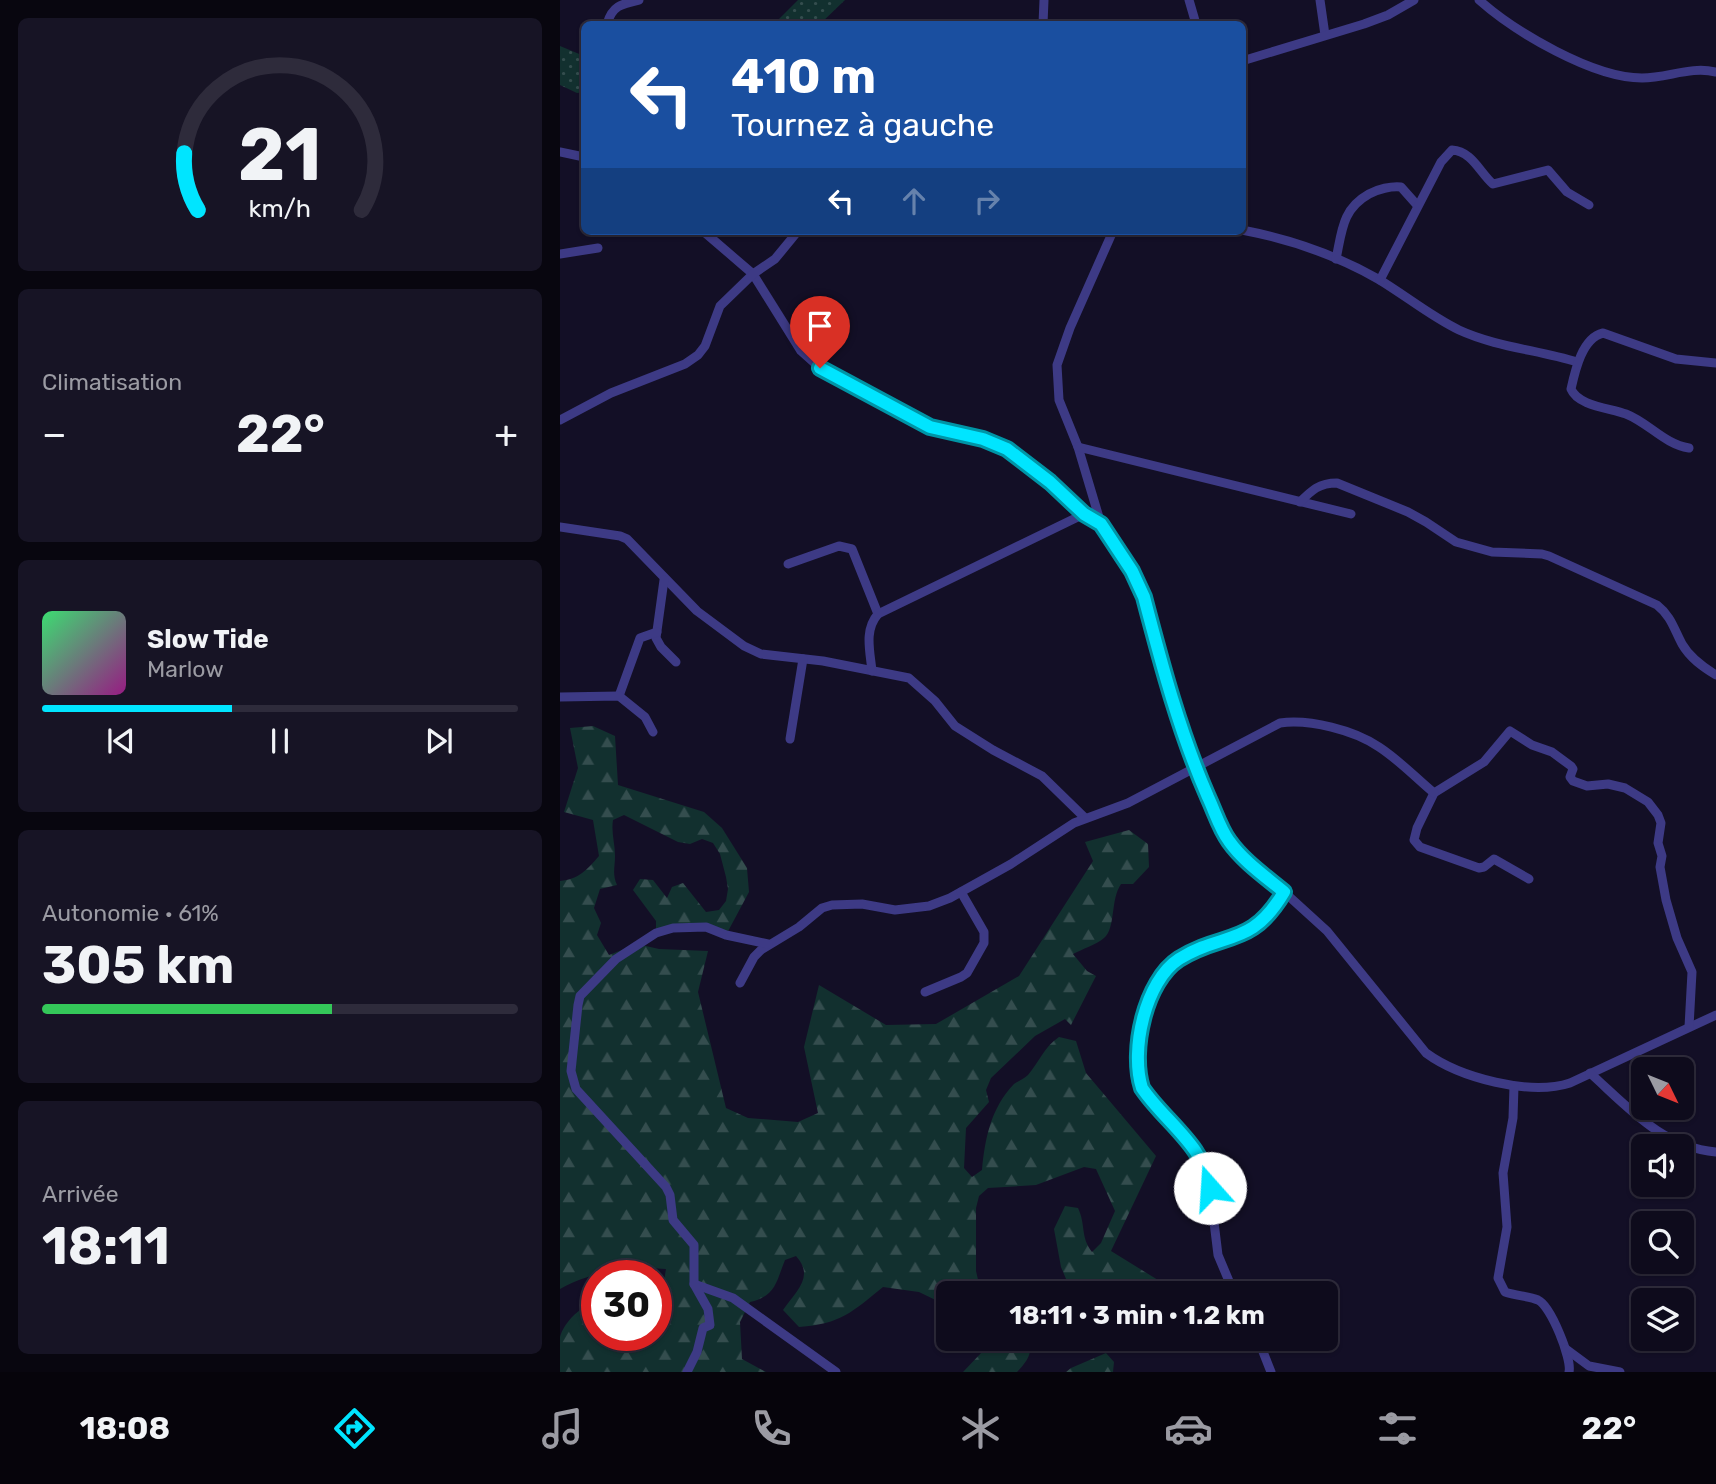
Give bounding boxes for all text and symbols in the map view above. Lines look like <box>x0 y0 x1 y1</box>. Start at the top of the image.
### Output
text: 410 m <box>731 47 876 105</box>
icon: left <box>616 49 707 140</box>
text: Tournez à gauche <box>731 106 994 144</box>
text: 21 <box>238 113 322 199</box>
icon: left <box>822 182 860 220</box>
icon: ahead <box>895 182 933 220</box>
icon: right <box>968 182 1006 220</box>
text: km/h <box>249 194 311 223</box>
pin <box>790 296 850 368</box>
icon: arrive <box>801 307 839 345</box>
text: Climatisation <box>42 368 182 396</box>
text: 22° <box>236 403 325 465</box>
text: − <box>42 411 67 457</box>
text: + <box>494 411 518 457</box>
text: Slow Tide <box>147 624 269 655</box>
text: Marlow <box>147 655 224 683</box>
icon: previous <box>102 722 140 760</box>
icon: pause <box>261 722 299 760</box>
icon: next <box>420 722 458 760</box>
text: Autonomie · 61% <box>42 899 219 927</box>
text: 305 km <box>42 934 234 996</box>
north arrow <box>1631 1057 1694 1120</box>
map controls <box>1631 1057 1694 1351</box>
button: sound <box>1631 1134 1694 1197</box>
position arrow <box>1173 1151 1247 1225</box>
text: Arrivée <box>42 1180 119 1208</box>
button: search <box>1631 1211 1694 1274</box>
text: 18:11 <box>42 1215 170 1277</box>
speed limit sign: 30 <box>581 1260 672 1351</box>
button: layers <box>1631 1288 1694 1351</box>
text: 18:11 · 3 min · 1.2 km <box>1009 1300 1265 1331</box>
icon: directions <box>330 1404 379 1453</box>
icon: music <box>538 1404 587 1453</box>
icon: phone <box>747 1404 796 1453</box>
icon: climate <box>956 1404 1005 1453</box>
icon: car <box>1164 1404 1213 1453</box>
icon: filters <box>1373 1404 1422 1453</box>
text: 18:08 <box>80 1409 170 1447</box>
text: 22° <box>1581 1409 1636 1447</box>

